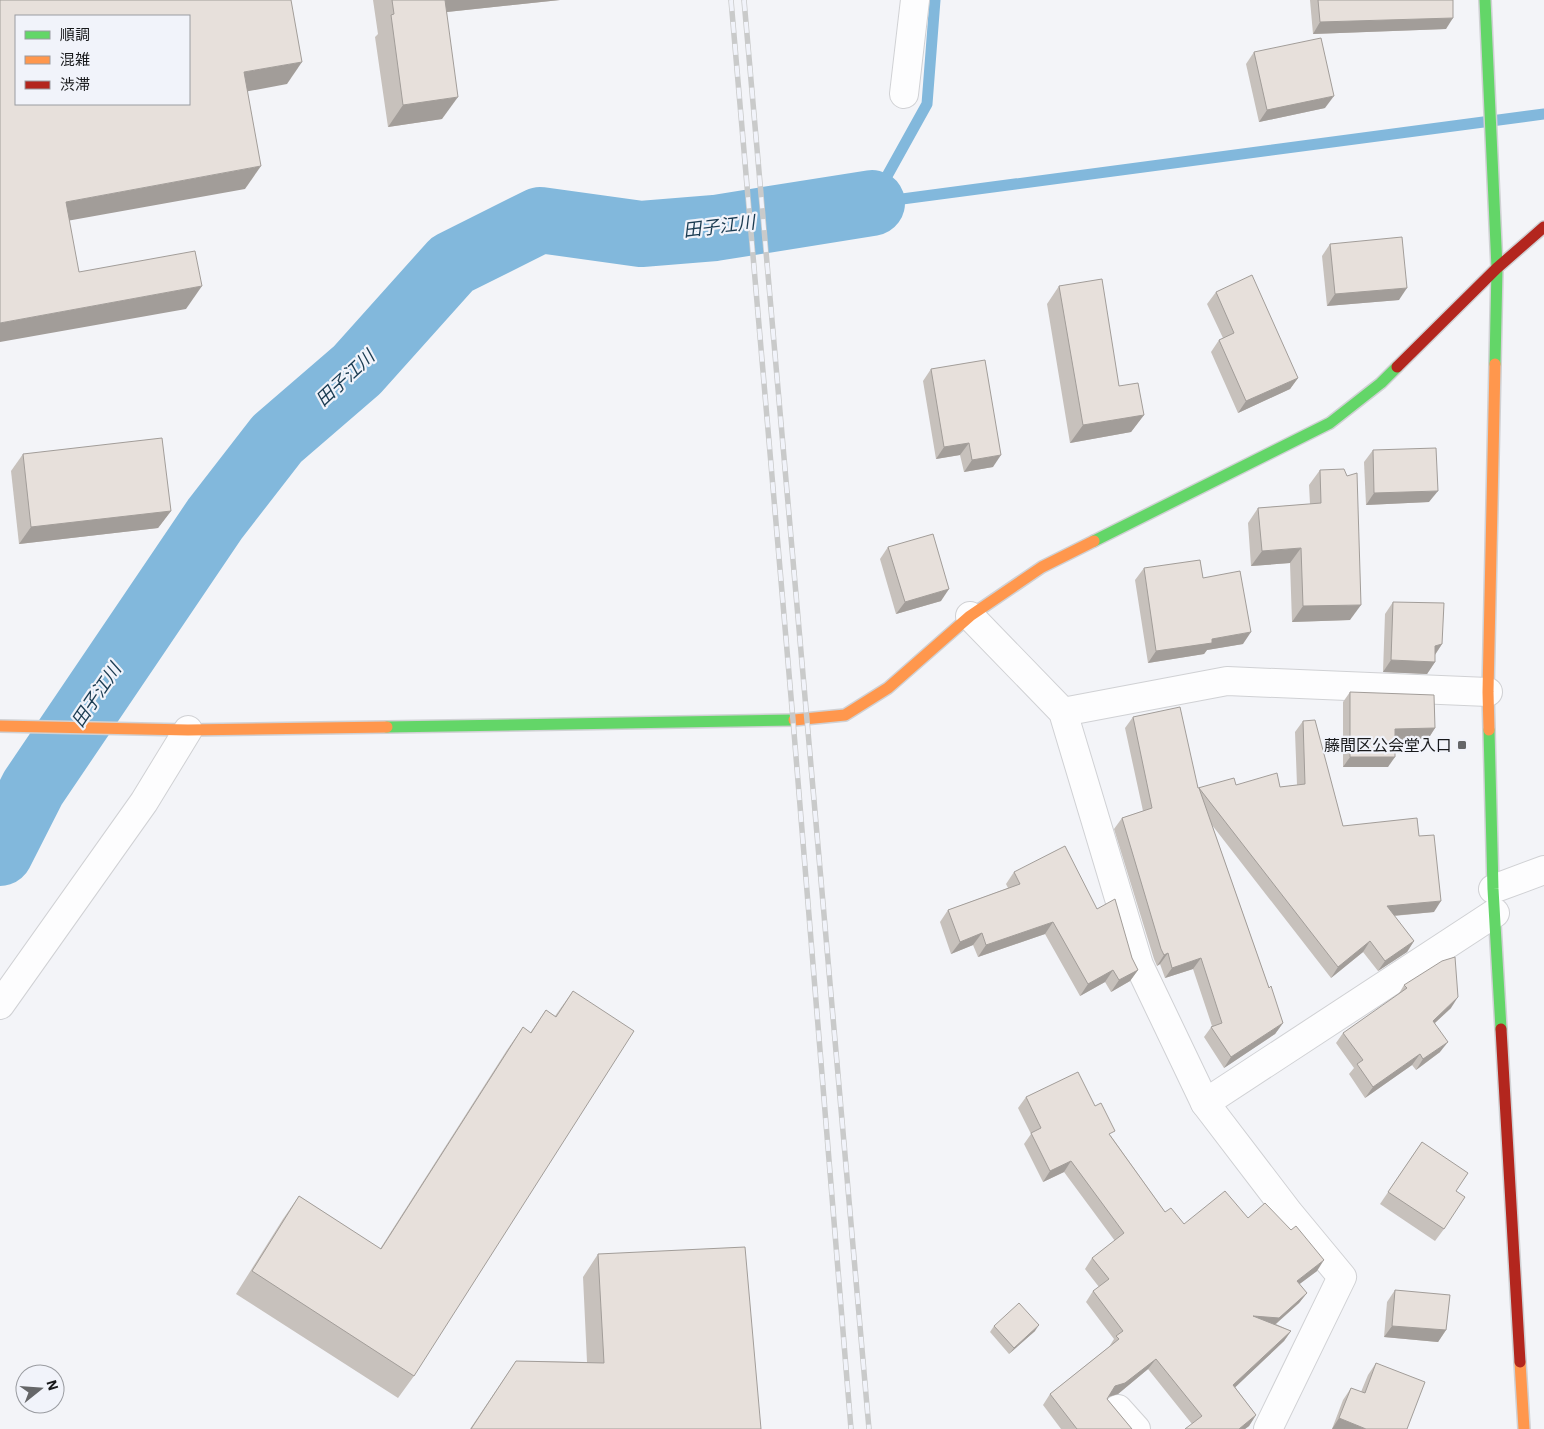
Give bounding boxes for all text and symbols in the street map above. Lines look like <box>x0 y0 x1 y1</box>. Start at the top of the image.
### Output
legend <box>15 15 190 105</box>
text: 順調 <box>60 25 90 44</box>
text: 混雑 <box>60 50 90 69</box>
text: 渋滞 <box>60 75 90 94</box>
water label: 田子江川 <box>682 210 758 242</box>
water label: 田子江川 <box>311 344 381 411</box>
water label: 田子江川 <box>66 657 127 731</box>
place label: 藤間区公会堂入口 <box>1324 735 1452 755</box>
marker: 藤間区公会堂入口 <box>1456 739 1468 751</box>
north arrow <box>15 1364 65 1414</box>
text: N <box>42 1378 63 1393</box>

